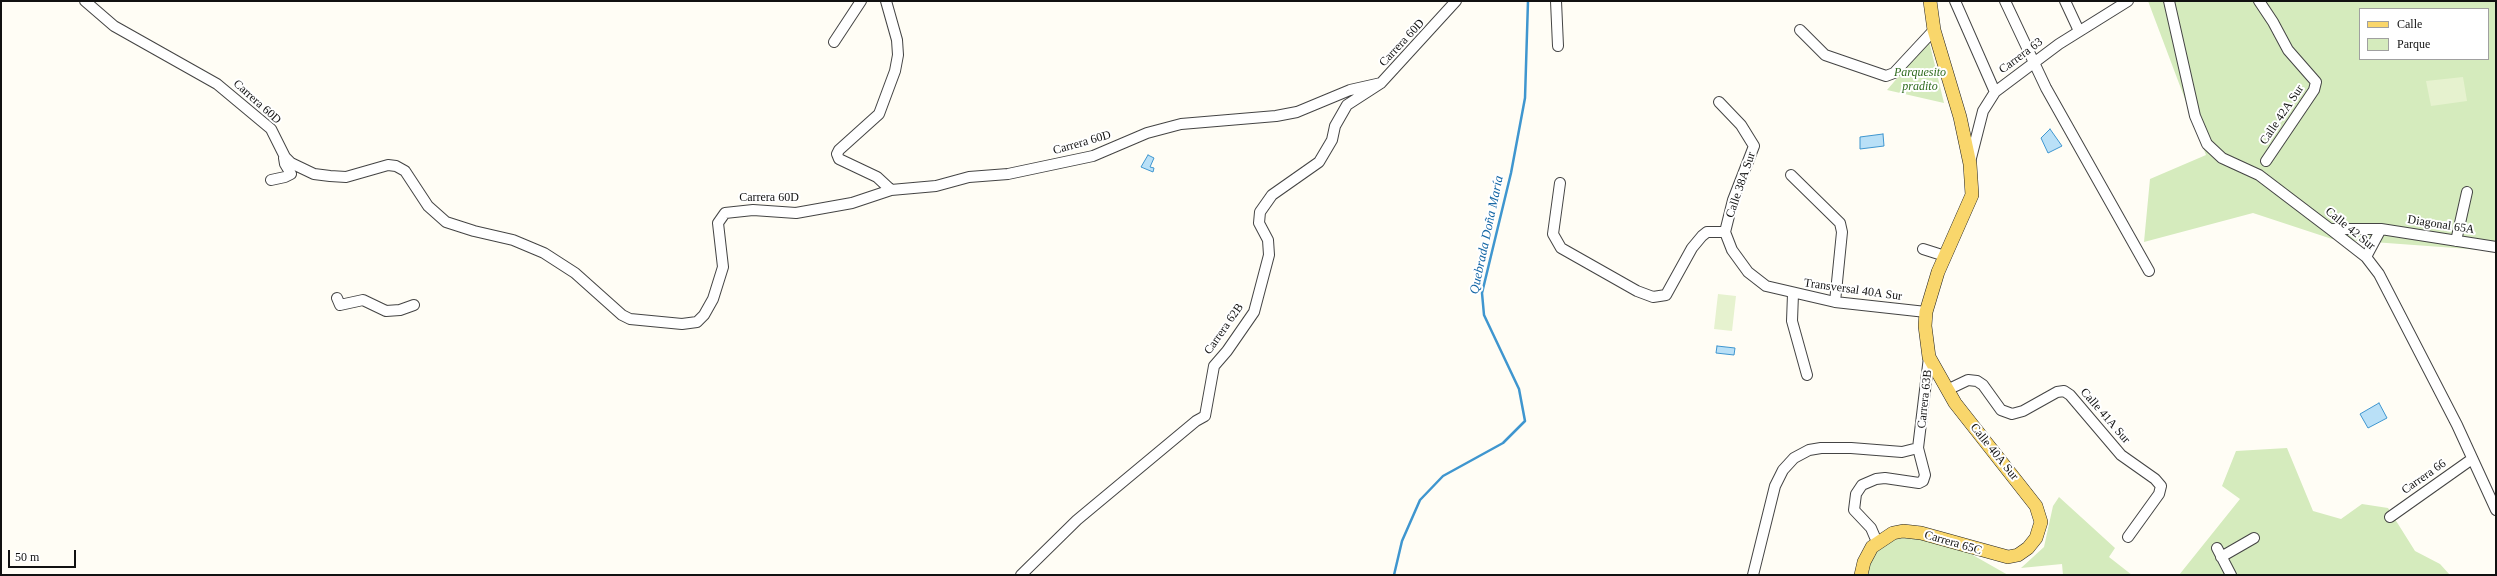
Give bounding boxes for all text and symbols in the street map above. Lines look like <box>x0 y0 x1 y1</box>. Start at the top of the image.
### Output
legend <box>2359 8 2489 60</box>
street label: Carrera 60D <box>1376 16 1428 70</box>
text: Calle <box>2397 17 2422 31</box>
street label: Carrera 63 <box>1996 35 2046 77</box>
text: Parque <box>2397 37 2430 51</box>
park label: Parquesito pradito <box>1894 66 1946 94</box>
street label: Carrera 60D <box>230 77 284 127</box>
street label: Calle 42A Sur <box>2257 83 2307 147</box>
street label: Carrera 60D <box>1051 128 1113 158</box>
street label: Calle 38A Sur <box>1723 150 1759 220</box>
water label: Quebrada Doña María <box>1467 174 1507 296</box>
street label: Carrera 60D <box>739 191 799 205</box>
street label: Calle 42 Sur <box>2322 205 2378 253</box>
street label: Diagonal 65A <box>2406 213 2476 237</box>
street label: Transversal 40A Sur <box>1803 276 1903 304</box>
street label: Carrera 62B <box>1201 301 1247 357</box>
street label: Carrera 63B <box>1915 369 1935 429</box>
street label: Calle 41A Sur <box>2077 385 2133 447</box>
street label: Calle 40A Sur <box>1967 421 2021 483</box>
street label: Carrera 66 <box>2399 456 2449 498</box>
street label: Carrera 65C <box>1923 528 1983 558</box>
scale bar <box>10 542 78 568</box>
text: 50 m <box>15 550 39 564</box>

